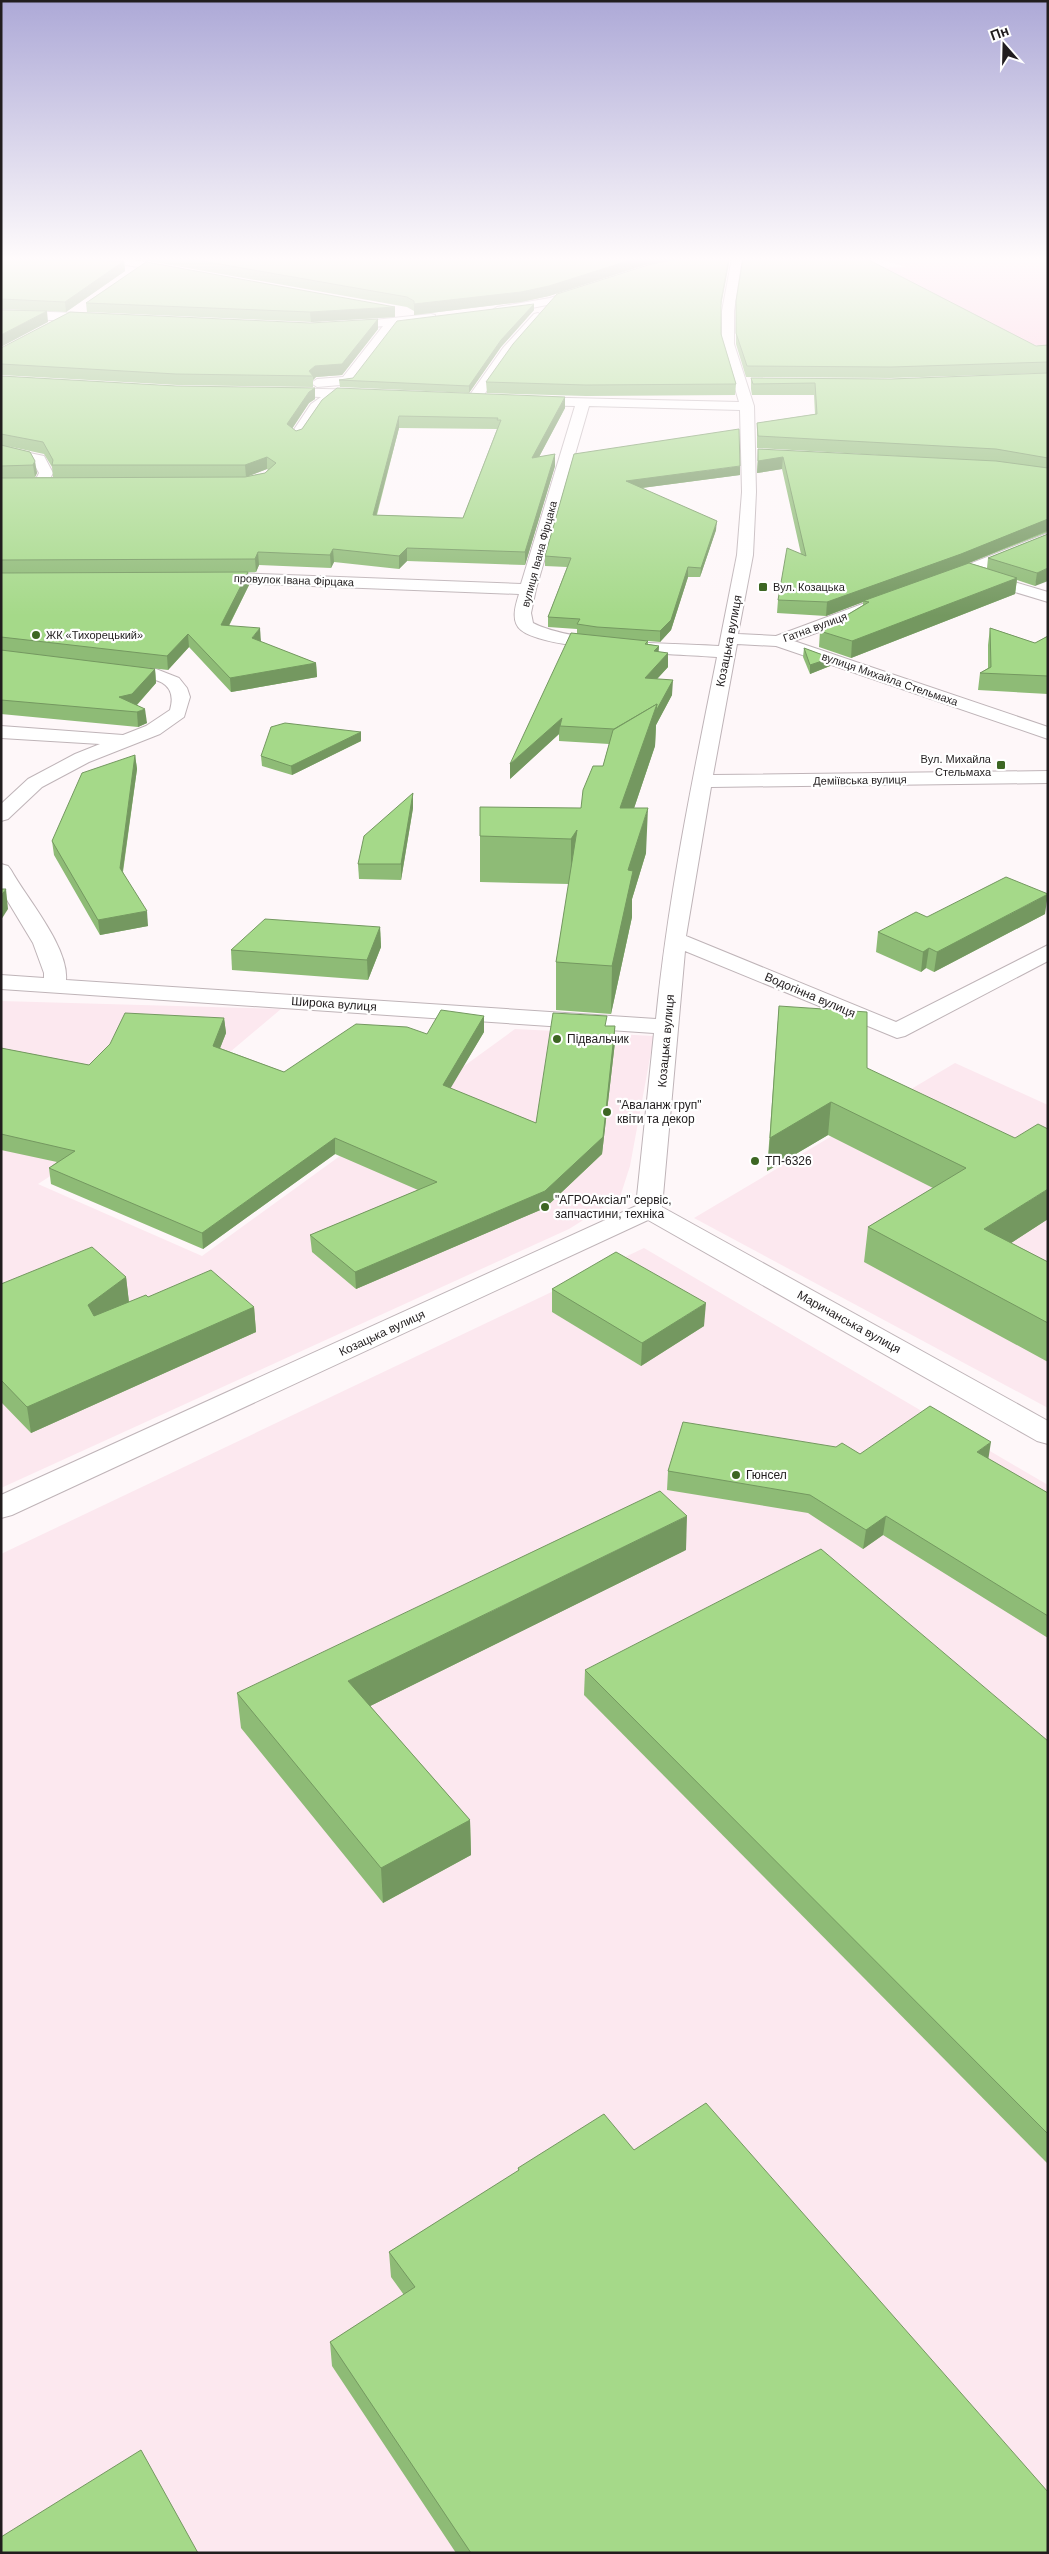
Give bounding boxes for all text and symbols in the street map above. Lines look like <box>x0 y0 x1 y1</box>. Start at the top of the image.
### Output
north arrow <box>979 20 1029 70</box>
text: Пн <box>988 22 1011 43</box>
street label: вулиця Івана Фірцака <box>519 499 559 608</box>
street label: провулок Івана Фірцака <box>234 572 355 588</box>
marker: Вул. Козацька <box>757 581 769 593</box>
place label: Вул. Козацька <box>773 581 846 593</box>
street label: Козацька вулиця <box>713 594 745 688</box>
street label: Гатна вулиця <box>781 610 849 644</box>
marker: ЖК «Тихорецький» <box>30 629 42 641</box>
place label: ЖК «Тихорецький» <box>46 629 143 641</box>
street label: вулиця Михайла Стельмаха <box>820 650 960 708</box>
place label: Вул. Михайла Стельмаха <box>921 753 992 778</box>
marker: Вул. Михайла Стельмаха <box>995 759 1007 771</box>
street label: Деміївська вулиця <box>813 773 907 787</box>
street label: Водогінна вулиця <box>762 970 858 1020</box>
street label: Широка вулиця <box>291 994 377 1014</box>
street label: Козацька вулиця <box>655 994 677 1088</box>
place label: Підвальчик <box>567 1032 630 1046</box>
marker: Підвальчик <box>551 1033 563 1045</box>
place label: "Аваланж груп" квіти та декор <box>617 1098 702 1126</box>
marker: "Аваланж груп" квіти та декор <box>601 1106 613 1118</box>
place label: ТП-6326 <box>765 1154 812 1168</box>
marker: ТП-6326 <box>749 1155 761 1167</box>
place label: "АГРОАксіал" сервіс, запчастини, техніка <box>555 1193 672 1221</box>
marker: "АГРОАксіал" сервіс, запчастини, техніка <box>539 1201 551 1213</box>
street label: Маричанська вулиця <box>795 1288 903 1356</box>
street label: Козацька вулиця <box>337 1307 427 1359</box>
place label: Гюнсел <box>746 1468 787 1482</box>
marker: Гюнсел <box>730 1469 742 1481</box>

